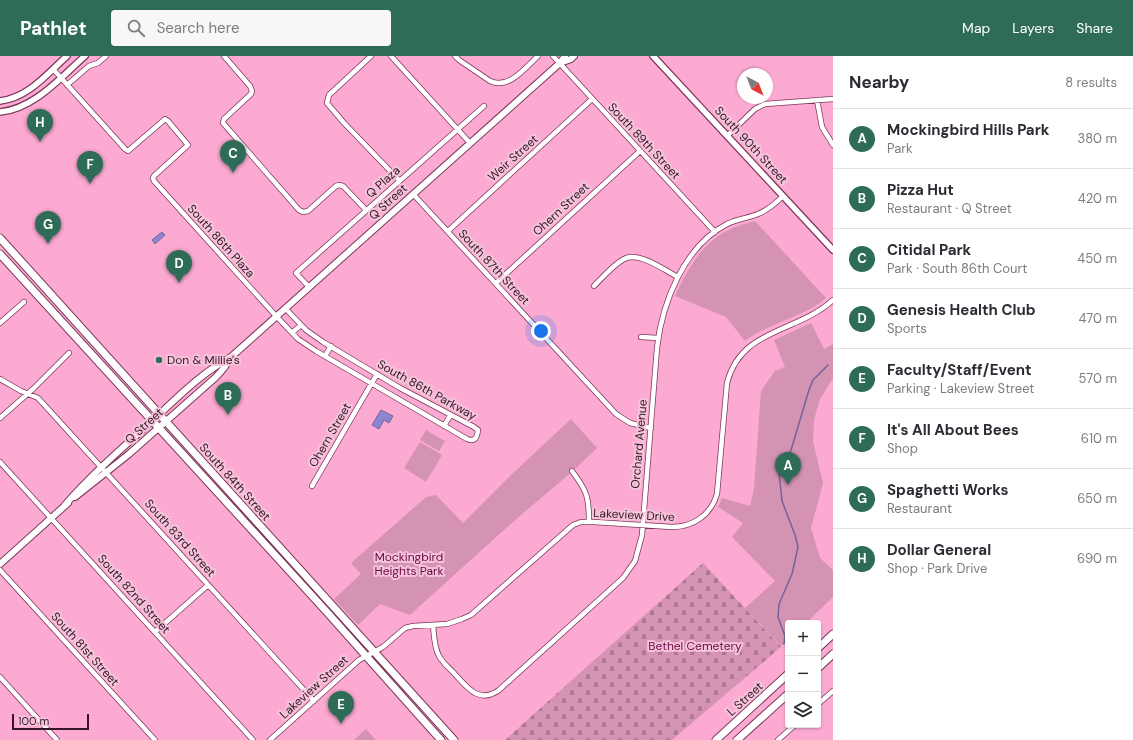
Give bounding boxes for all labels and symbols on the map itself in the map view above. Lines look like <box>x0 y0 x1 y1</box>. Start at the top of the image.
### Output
north arrow <box>737 68 773 104</box>
street label: South 89th Street <box>604 99 684 183</box>
street label: South 90th Street <box>711 103 791 187</box>
pin: H <box>27 109 53 142</box>
street label: Weir Street <box>484 131 542 185</box>
pin: C <box>220 140 246 173</box>
pin: F <box>77 151 103 184</box>
street label: Q Plaza <box>363 162 403 202</box>
street label: Ohern Street <box>529 179 593 239</box>
street label: Q Street <box>365 180 411 224</box>
street label: South 86th Plaza <box>184 201 258 281</box>
pin: G <box>35 211 61 244</box>
street label: South 87th Street <box>455 226 533 308</box>
pin: D <box>166 250 192 283</box>
your location <box>531 321 551 341</box>
place label: Don & Millie's <box>167 352 240 368</box>
marker: Don & Millie's <box>154 355 164 365</box>
street label: South 86th Parkway <box>375 356 480 424</box>
pin: B <box>215 382 241 415</box>
street label: Orchard Avenue <box>627 399 651 489</box>
street label: Ohern Street <box>305 400 355 470</box>
street label: Q Street <box>121 404 167 448</box>
street label: South 84th Street <box>196 440 274 524</box>
pin: A <box>775 452 801 485</box>
street label: South 83rd Street <box>141 496 219 580</box>
street label: Lakeview Drive <box>593 505 675 525</box>
park label: Mockingbird Heights Park <box>374 549 444 579</box>
street label: South 82nd Street <box>94 551 174 637</box>
street label: South 81st Street <box>48 609 123 690</box>
park label: Bethel Cemetery <box>648 638 742 654</box>
street label: Lakeview Street <box>276 652 352 722</box>
street label: L Street <box>723 678 767 720</box>
pin: E <box>328 691 354 724</box>
scale bar <box>12 712 89 731</box>

